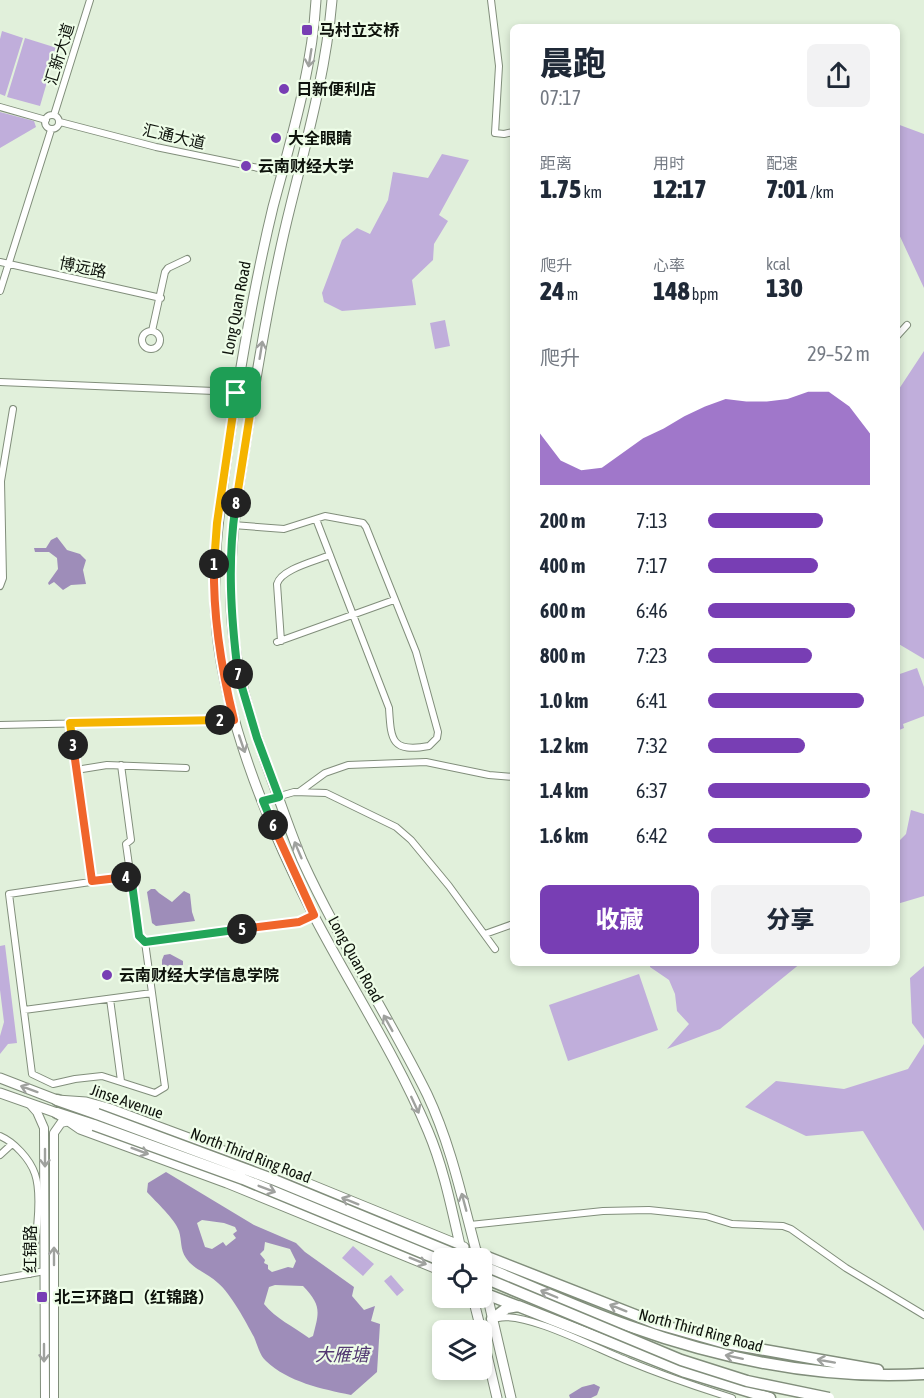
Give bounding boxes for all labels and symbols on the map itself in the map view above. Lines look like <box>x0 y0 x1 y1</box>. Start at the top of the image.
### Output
street label: 汇新大道 <box>41 21 77 87</box>
place label: 马村立交桥 <box>319 21 400 39</box>
marker: 马村立交桥 <box>300 23 314 37</box>
one-way arrow <box>304 48 315 67</box>
place label: 日新便利店 <box>296 80 376 98</box>
marker: 日新便利店 <box>277 82 291 96</box>
street label: 汇通大道 <box>141 120 207 152</box>
place label: 大全眼睛 <box>288 129 352 147</box>
marker: 大全眼睛 <box>269 131 283 145</box>
place label: 云南财经大学 <box>258 157 354 175</box>
marker: 云南财经大学 <box>239 159 253 173</box>
street label: 博远路 <box>58 253 108 281</box>
street label: Long Quan Road <box>218 259 255 357</box>
one-way arrow <box>255 340 266 360</box>
pin <box>210 367 261 418</box>
pin: 8 <box>221 488 251 518</box>
pin: 1 <box>199 549 229 579</box>
pin: 7 <box>223 659 253 689</box>
pin: 2 <box>205 705 235 735</box>
pin: 3 <box>58 730 88 760</box>
one-way arrow <box>238 734 249 753</box>
pin: 6 <box>258 810 288 840</box>
one-way arrow <box>292 841 303 860</box>
pin: 4 <box>111 862 141 892</box>
street label: Long Quan Road <box>324 913 387 1006</box>
pin: 5 <box>227 914 257 944</box>
place label: 云南财经大学信息学院 <box>119 966 279 984</box>
marker: 云南财经大学信息学院 <box>100 968 114 982</box>
one-way arrow <box>382 1015 394 1032</box>
street label: Jinse Avenue <box>88 1080 166 1122</box>
one-way arrow <box>20 1083 38 1094</box>
one-way arrow <box>410 1095 422 1113</box>
street label: North Third Ring Road <box>188 1124 314 1187</box>
one-way arrow <box>39 1147 51 1167</box>
one-way arrow <box>130 1147 149 1158</box>
one-way arrow <box>257 1184 276 1195</box>
one-way arrow <box>457 1193 469 1212</box>
one-way arrow <box>341 1195 360 1206</box>
street label: 红锦路 <box>21 1225 39 1273</box>
one-way arrow <box>48 1246 60 1266</box>
one-way arrow <box>408 1256 427 1267</box>
place label: 北三环路口（红锦路） <box>54 1288 214 1306</box>
one-way arrow <box>541 1288 559 1299</box>
marker: 北三环路口（红锦路） <box>35 1290 49 1304</box>
one-way arrow <box>609 1302 627 1313</box>
street label: North Third Ring Road <box>637 1305 765 1356</box>
one-way arrow <box>38 1342 50 1362</box>
water label: 大雁塘 <box>315 1344 372 1365</box>
one-way arrow <box>724 1351 744 1362</box>
one-way arrow <box>817 1355 837 1366</box>

